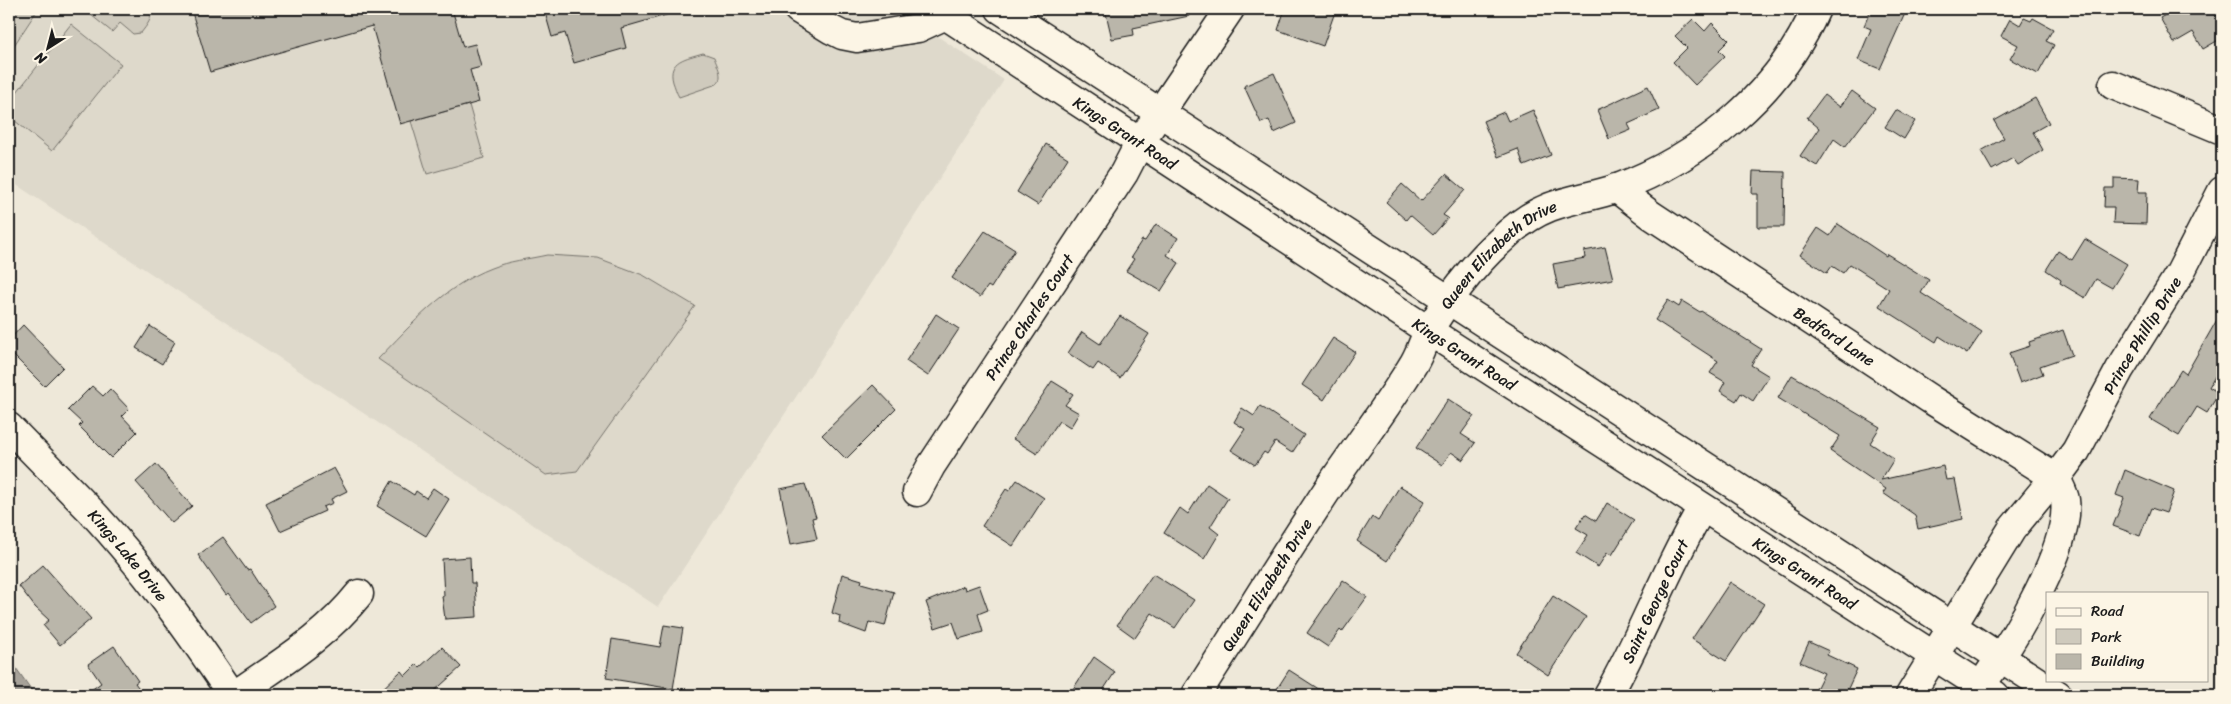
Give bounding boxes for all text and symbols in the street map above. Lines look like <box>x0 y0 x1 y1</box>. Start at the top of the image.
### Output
north arrow <box>22 22 72 72</box>
text: N <box>29 45 53 72</box>
street label: Kings Grant Road <box>1067 88 1184 179</box>
street label: Queen Elizabeth Drive <box>1433 192 1561 316</box>
street label: Prince Charles Court <box>977 248 1082 386</box>
street label: Prince Phillip Drive <box>2095 270 2190 400</box>
street label: Bedford Lane <box>1787 299 1881 374</box>
street label: Kings Grant Road <box>1406 310 1524 400</box>
street label: Kings Lake Drive <box>80 502 175 608</box>
street label: Queen Elizabeth Drive <box>1213 512 1320 658</box>
street label: Kings Grant Road <box>1747 529 1864 619</box>
street label: Saint George Court <box>1613 533 1698 669</box>
legend <box>2046 592 2208 682</box>
text: Road <box>2091 598 2124 624</box>
text: Park <box>2091 624 2122 650</box>
text: Building <box>2091 648 2145 674</box>

